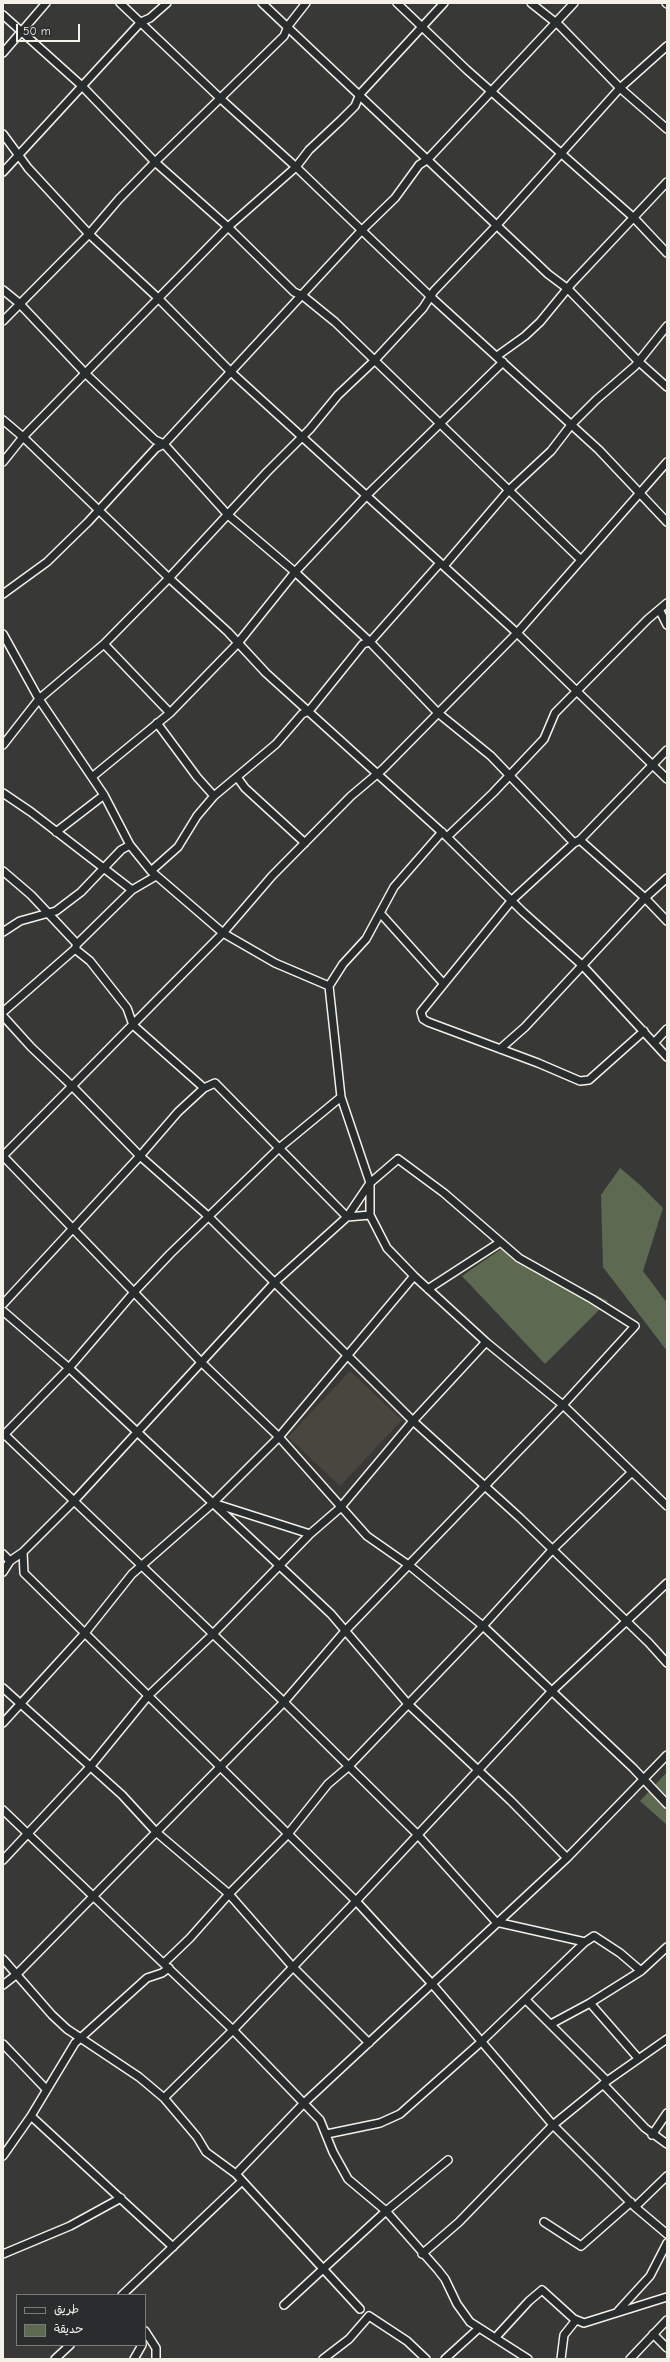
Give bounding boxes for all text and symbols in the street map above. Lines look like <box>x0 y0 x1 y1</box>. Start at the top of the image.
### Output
scale bar <box>18 16 82 42</box>
text: 50 m <box>23 24 51 38</box>
legend <box>16 2294 146 2346</box>
text: طريق <box>54 2302 79 2316</box>
text: حديقة <box>54 2322 83 2336</box>

